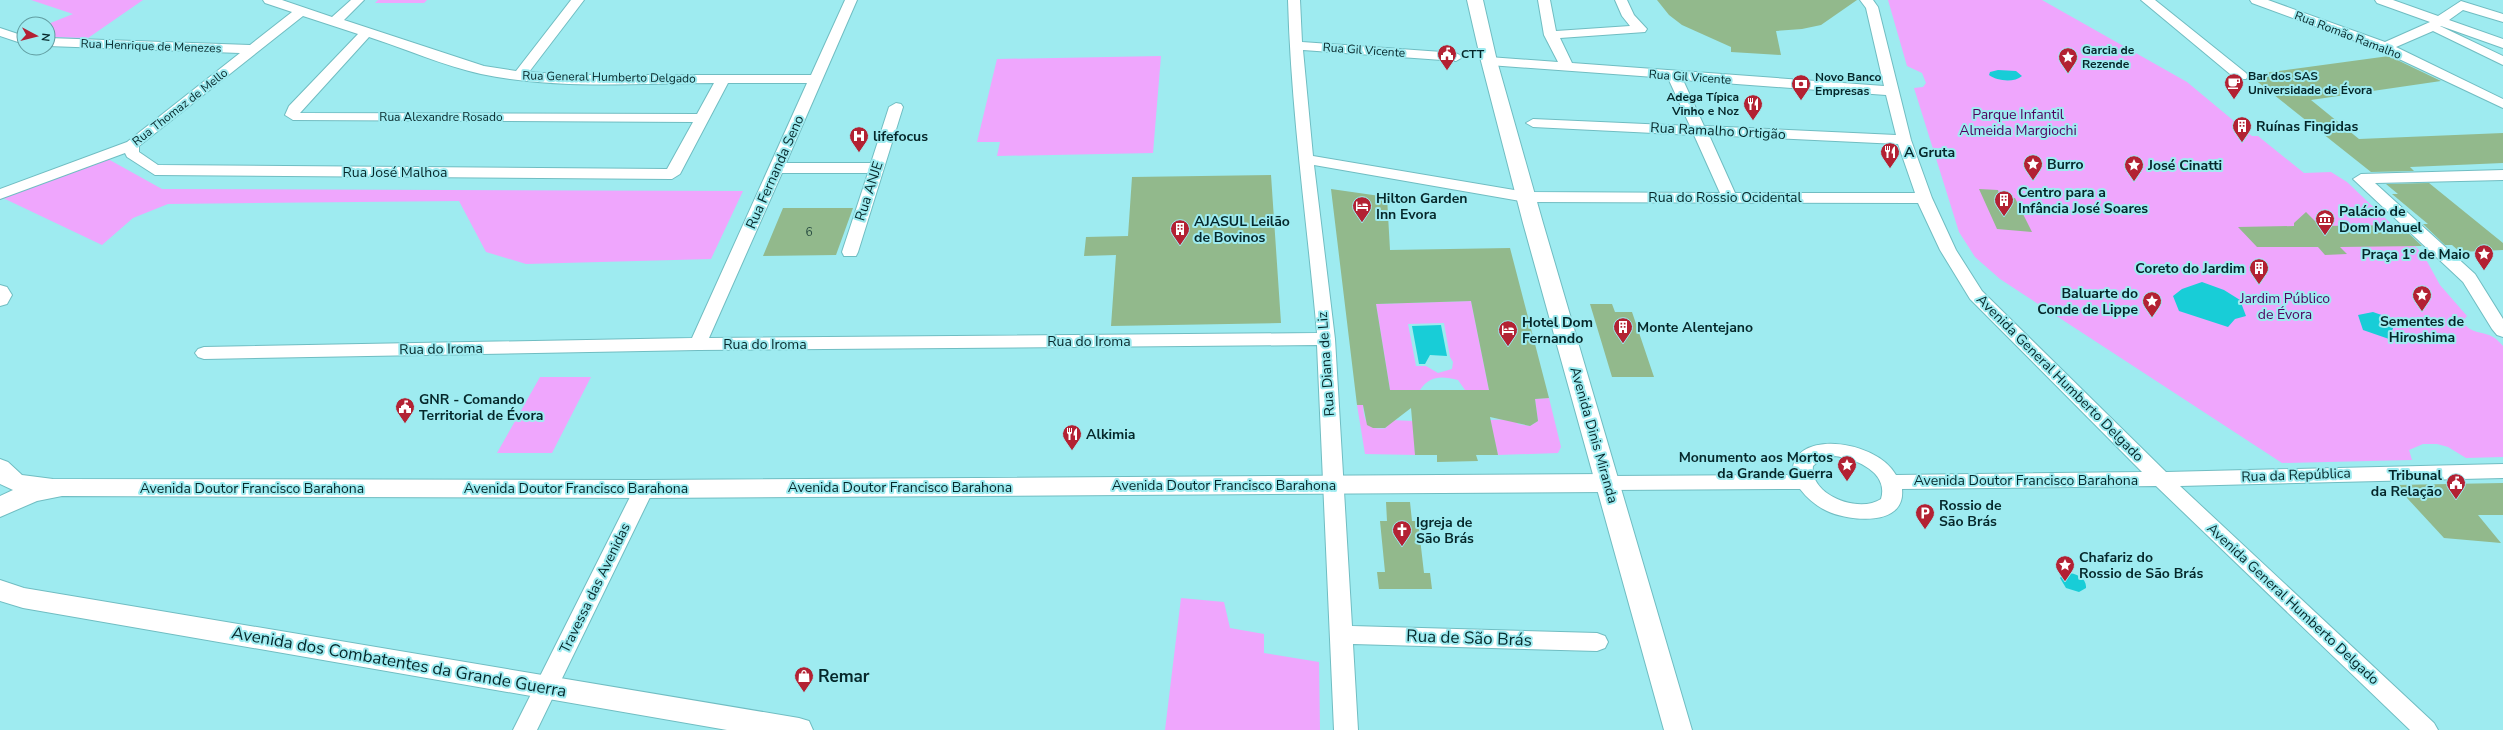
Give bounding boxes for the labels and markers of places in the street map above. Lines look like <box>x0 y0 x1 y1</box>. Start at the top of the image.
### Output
place label: Garcia de Rezende <box>2082 42 2135 72</box>
public building icon: CTT <box>1436 43 1458 71</box>
place label: CTT <box>1461 46 1485 62</box>
place icon: Garcia de Rezende <box>2057 46 2079 74</box>
place label: Bar dos SAS Universidade de Évora <box>2248 68 2372 98</box>
place label: Novo Banco Empresas <box>1815 69 1882 99</box>
cafe icon: Bar dos SAS Universidade de Évora <box>2223 72 2245 100</box>
bank icon: Novo Banco Empresas <box>1790 73 1812 101</box>
place label: Adega Típica Vinho e Noz <box>1666 89 1739 119</box>
restaurant icon: Adega Típica Vinho e Noz <box>1742 93 1764 121</box>
building icon: Ruínas Fingidas <box>2231 115 2253 143</box>
place label: Ruínas Fingidas <box>2256 117 2358 136</box>
hospital icon: lifefocus <box>848 125 870 153</box>
place label: lifefocus <box>873 127 928 146</box>
restaurant icon: A Gruta <box>1879 141 1901 169</box>
place label: A Gruta <box>1904 143 1955 162</box>
place icon: Burro <box>2022 153 2044 181</box>
place icon: José Cinatti <box>2123 154 2145 182</box>
place label: Burro <box>2047 155 2084 174</box>
place label: José Cinatti <box>2147 156 2222 175</box>
place label: Centro para a Infância José Soares <box>2018 183 2148 218</box>
place label: Hilton Garden Inn Evora <box>1376 189 1468 224</box>
building icon: Centro para a Infância José Soares <box>1993 189 2015 217</box>
hotel icon: Hilton Garden Inn Evora <box>1351 195 1373 223</box>
place label: Palácio de Dom Manuel <box>2339 202 2422 237</box>
museum icon: Palácio de Dom Manuel <box>2314 208 2336 236</box>
place label: AJASUL Leilão de Bovinos <box>1194 212 1290 247</box>
building icon: AJASUL Leilão de Bovinos <box>1169 218 1191 246</box>
place icon: Praça 1º de Maio <box>2473 243 2495 271</box>
place label: Praça 1º de Maio <box>2362 245 2470 264</box>
building icon: Coreto do Jardim <box>2248 257 2270 285</box>
place label: Coreto do Jardim <box>2135 259 2245 278</box>
place label: Baluarte do Conde de Lippe <box>2037 284 2138 319</box>
place icon: Sementes de Hiroshima <box>2411 284 2433 312</box>
place icon: Baluarte do Conde de Lippe <box>2141 290 2163 318</box>
place label: Sementes de Hiroshima <box>2380 312 2464 347</box>
place label: Hotel Dom Fernando <box>1522 313 1593 348</box>
building icon: Monte Alentejano <box>1612 316 1634 344</box>
place label: Monte Alentejano <box>1637 318 1753 337</box>
hotel icon: Hotel Dom Fernando <box>1497 319 1519 347</box>
place label: GNR - Comando Territorial de Évora <box>419 390 543 425</box>
public building icon: GNR - Comando Territorial de Évora <box>394 396 416 424</box>
restaurant icon: Alkimia <box>1061 423 1083 451</box>
place label: Alkimia <box>1086 425 1135 444</box>
place label: Monumento aos Mortos da Grande Guerra <box>1679 448 1833 483</box>
place icon: Monumento aos Mortos da Grande Guerra <box>1836 454 1858 482</box>
place label: Tribunal da Relação <box>2371 466 2443 501</box>
public building icon: Tribunal da Relação <box>2445 472 2467 500</box>
place label: Rossio de São Brás <box>1939 496 2002 531</box>
parking icon: Rossio de São Brás <box>1914 502 1936 530</box>
place label: Igreja de São Brás <box>1416 513 1474 548</box>
church icon: Igreja de São Brás <box>1391 519 1413 547</box>
place label: Chafariz do Rossio de São Brás <box>2079 548 2203 583</box>
place icon: Chafariz do Rossio de São Brás <box>2054 554 2076 582</box>
shop icon: Remar <box>793 665 815 693</box>
place label: Remar <box>818 665 870 688</box>

